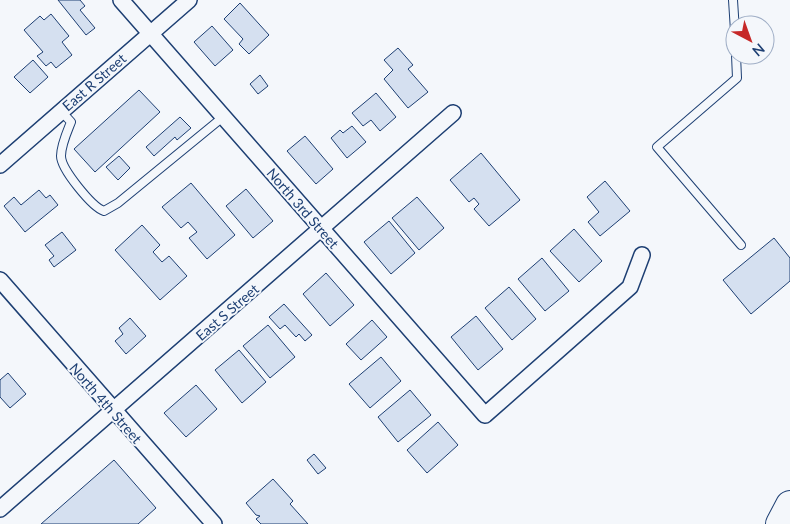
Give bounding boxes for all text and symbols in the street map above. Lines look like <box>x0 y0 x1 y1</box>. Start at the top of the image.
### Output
north arrow <box>725 15 775 65</box>
text: N <box>749 40 769 60</box>
street label: East R Street <box>59 50 129 114</box>
street label: North 3rd Street <box>263 164 343 252</box>
street label: East S Street <box>192 280 262 344</box>
street label: North 4th Street <box>66 359 146 447</box>

